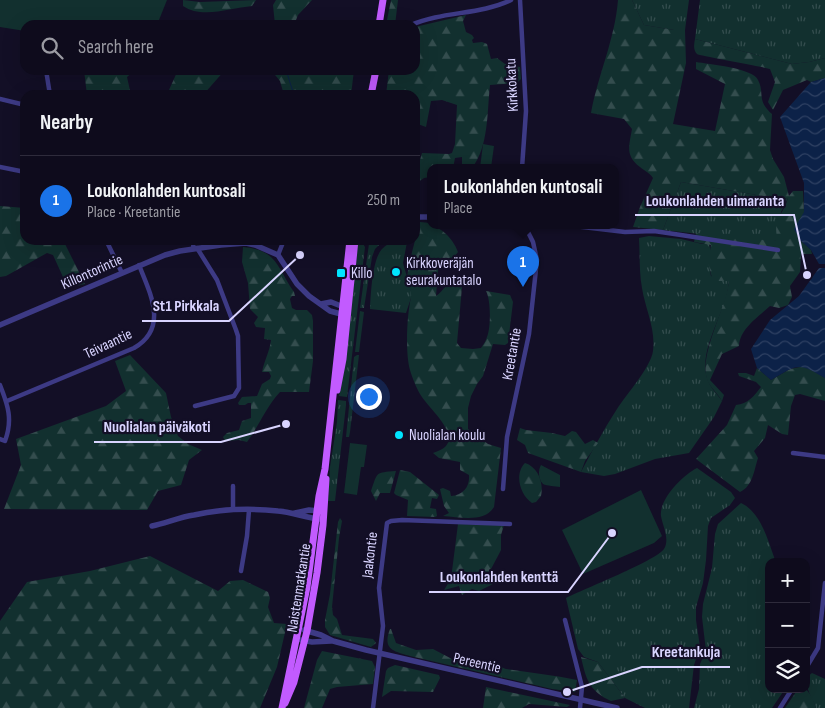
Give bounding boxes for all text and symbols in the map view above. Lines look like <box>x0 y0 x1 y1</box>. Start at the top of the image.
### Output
search box <box>20 20 420 75</box>
icon: search <box>38 34 66 62</box>
text: Search here <box>78 36 154 59</box>
street label: Kirkkokatu <box>501 58 523 112</box>
text: Nearby <box>40 110 93 135</box>
popup <box>427 164 619 229</box>
text: Loukonlahden kuntosali <box>444 176 602 199</box>
text: Loukonlahden kuntosali <box>87 180 246 203</box>
callout: Loukonlahden uimaranta <box>635 184 794 215</box>
text: 1 <box>53 191 59 210</box>
text: 250 m <box>367 191 400 210</box>
text: Loukonlahden uimaranta <box>646 192 784 211</box>
text: Place <box>444 199 472 218</box>
text: Place · Kreetantie <box>87 203 180 222</box>
pin: 1 <box>507 246 539 287</box>
street label: Killontorintie <box>58 250 126 294</box>
place label: Kirkkoveräjän seurakuntatalo <box>406 254 482 290</box>
place label: Killo <box>351 264 372 283</box>
marker: Kirkkoveräjän seurakuntatalo <box>390 266 402 278</box>
marker: Killo <box>335 267 347 279</box>
callout: St1 Pirkkala <box>142 290 229 321</box>
text: St1 Pirkkala <box>153 297 219 316</box>
street label: Teivaantie <box>81 325 135 363</box>
street label: Kreetantie <box>498 326 526 382</box>
your location <box>356 384 382 410</box>
callout: Nuolialan päiväkoti <box>94 411 221 442</box>
text: Nuolialan päiväkoti <box>104 418 210 437</box>
place label: Nuolialan koulu <box>409 426 485 445</box>
marker: Nuolialan koulu <box>393 429 405 441</box>
street label: Jaakontie <box>358 531 382 580</box>
street label: Naistenmatkantie <box>283 542 315 634</box>
map controls <box>765 558 810 693</box>
button: + <box>765 558 810 603</box>
callout: Loukonlahden kenttä <box>429 561 568 592</box>
text: Loukonlahden kenttä <box>440 568 558 587</box>
button: − <box>765 603 810 648</box>
callout: Kreetankuja <box>642 636 730 667</box>
text: Kreetankuja <box>652 643 720 662</box>
street label: Pereentie <box>451 648 503 678</box>
button: layers <box>765 648 810 693</box>

